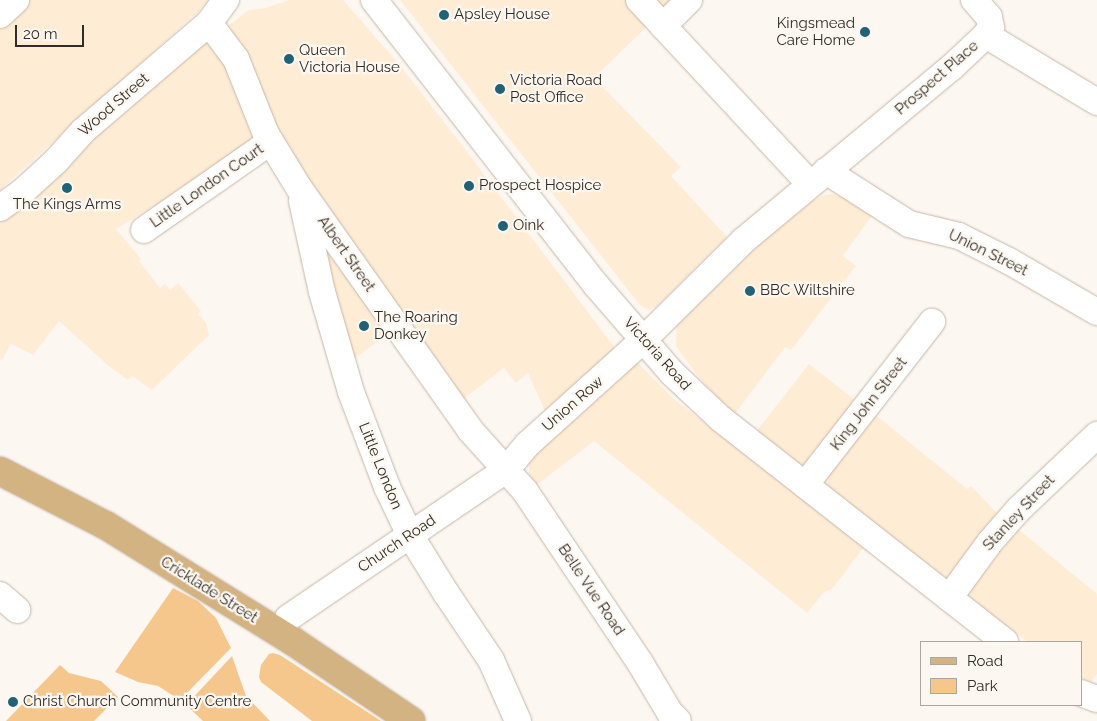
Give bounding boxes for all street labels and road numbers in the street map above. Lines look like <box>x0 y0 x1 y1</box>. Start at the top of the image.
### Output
street label: Prospect Place <box>892 37 982 119</box>
street label: Wood Street <box>75 70 153 140</box>
street label: Little London Court <box>147 140 267 232</box>
street label: Albert Street <box>313 213 379 295</box>
street label: Union Street <box>945 226 1031 280</box>
street label: Victoria Road <box>620 314 694 394</box>
street label: King John Street <box>827 354 911 454</box>
street label: Union Row <box>539 373 607 435</box>
street label: Little London <box>354 420 406 512</box>
street label: Stanley Street <box>979 471 1059 555</box>
street label: Church Road <box>355 511 439 577</box>
street label: Belle Vue Road <box>554 541 628 639</box>
street label: Cricklade Street <box>157 553 261 627</box>

